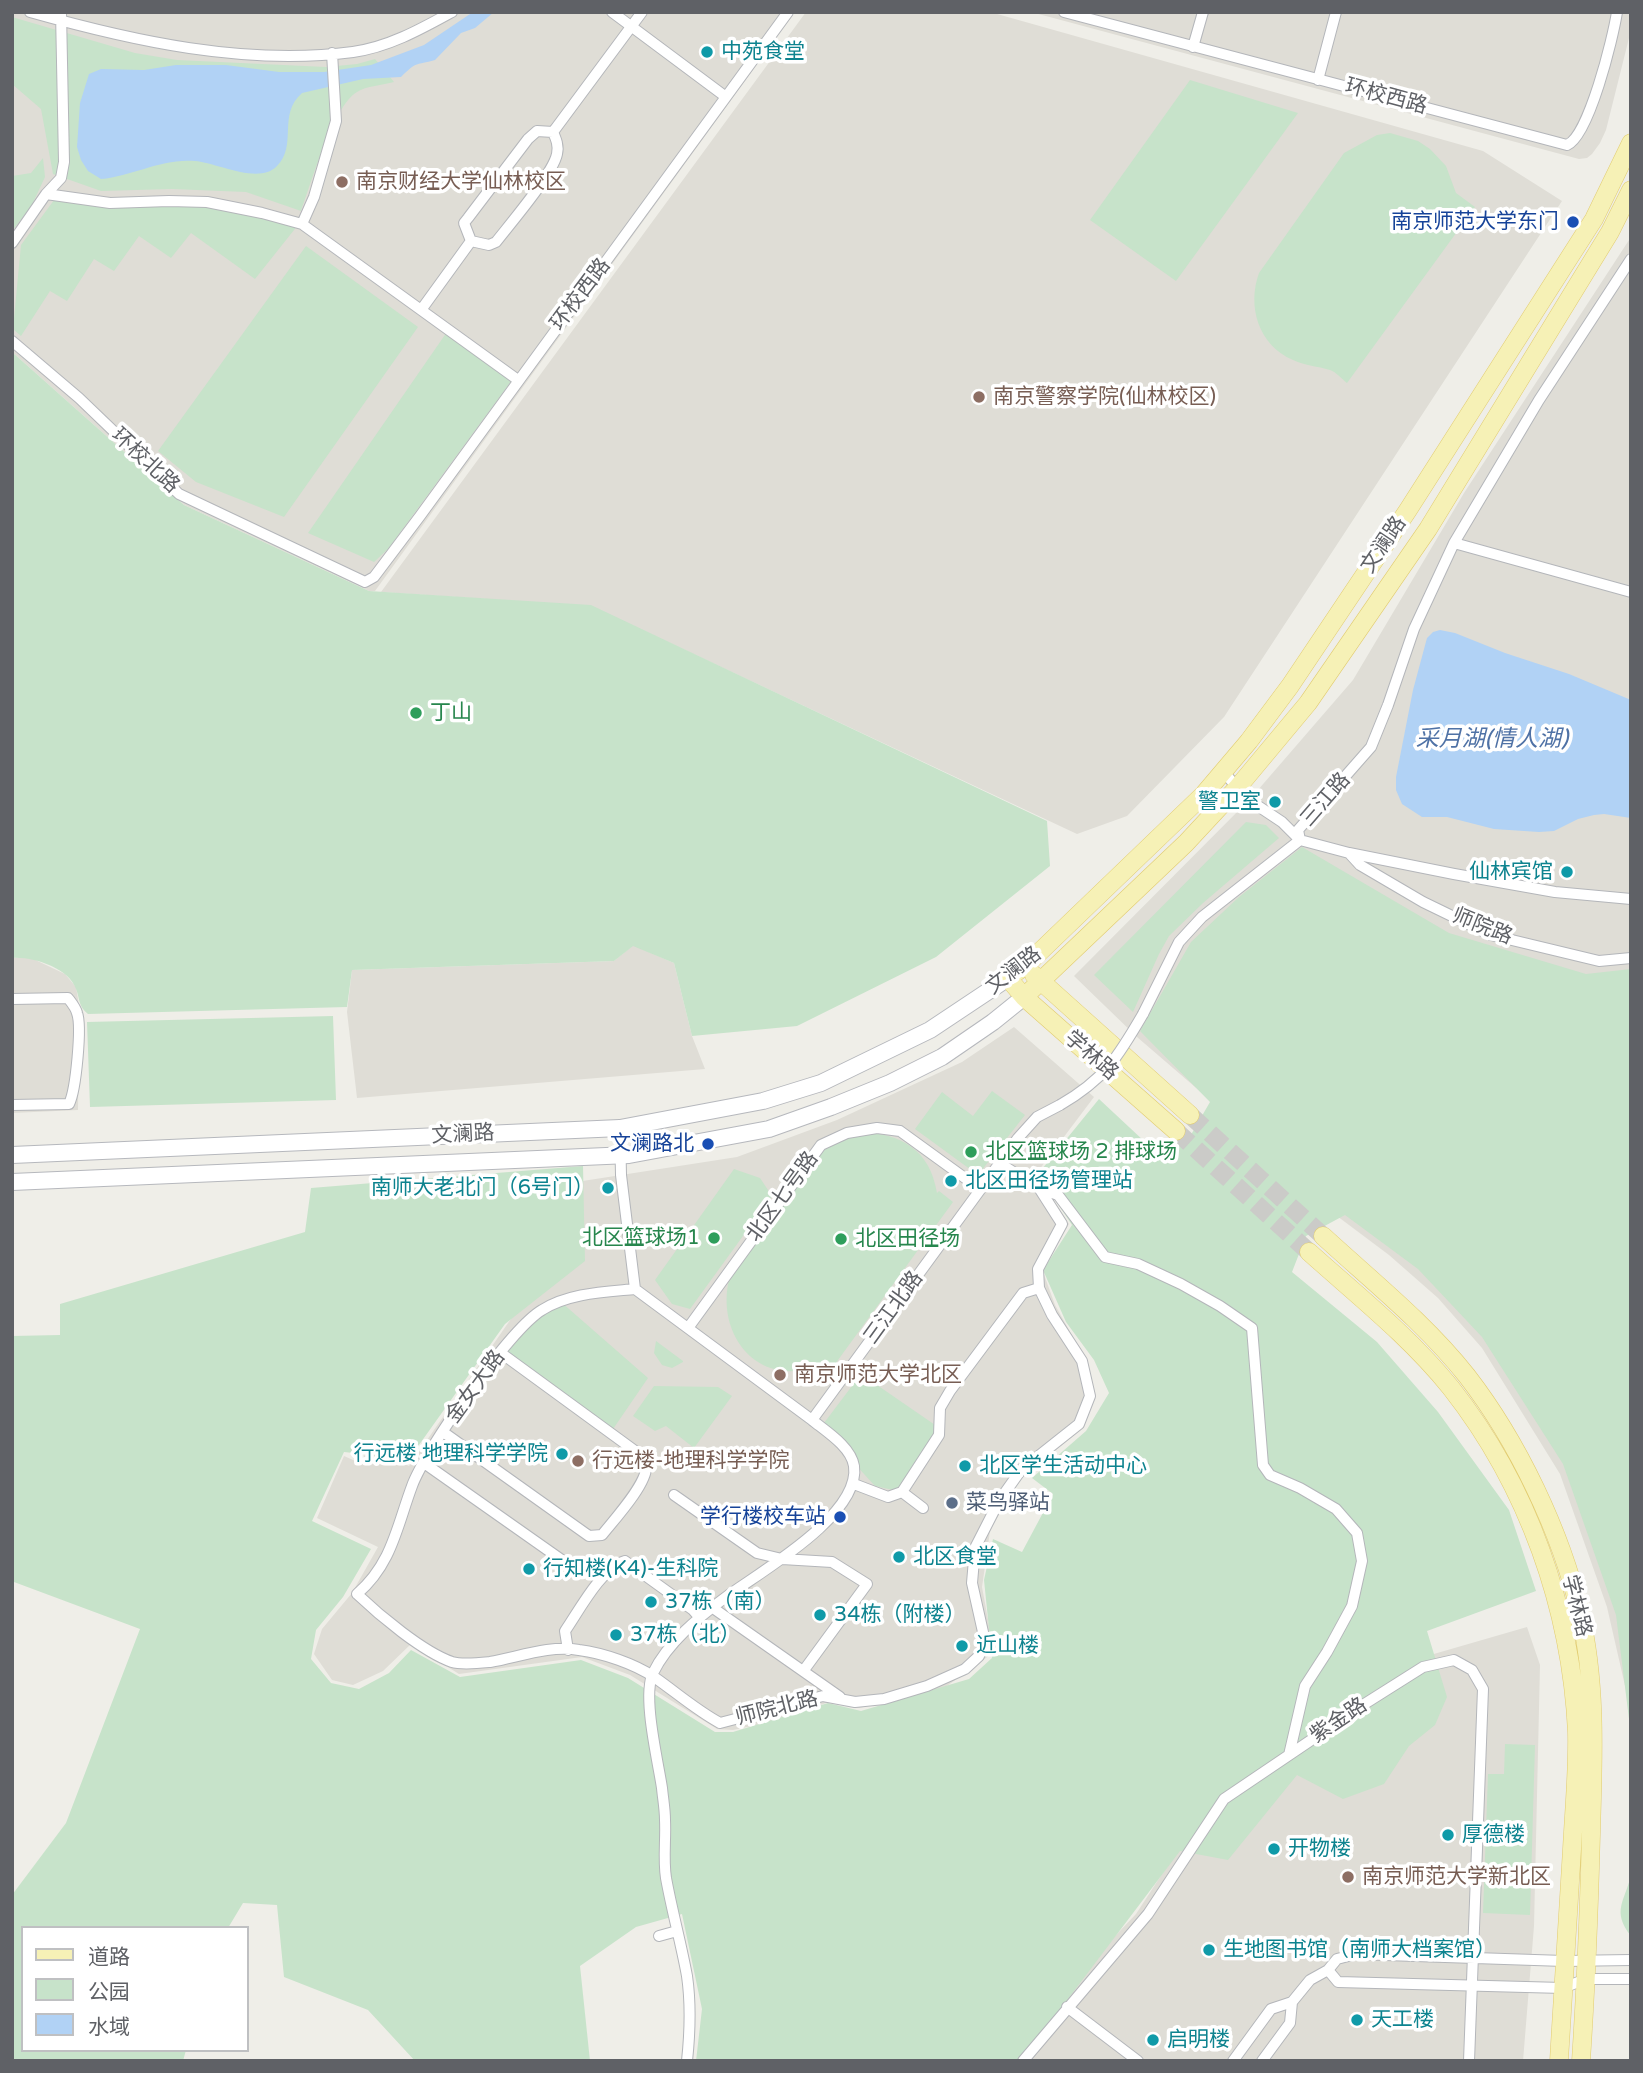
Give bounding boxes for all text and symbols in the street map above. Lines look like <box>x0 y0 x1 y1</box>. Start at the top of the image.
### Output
place label: 中苑食堂 <box>721 39 805 65</box>
marker: 中苑食堂 <box>699 44 715 60</box>
street label: 环校西路 <box>1342 74 1430 120</box>
place label: 南京财经大学仙林校区 <box>356 169 566 195</box>
marker: 南京财经大学仙林校区 <box>334 174 350 190</box>
place label: 南京师范大学东门 <box>1391 209 1559 235</box>
marker: 南京师范大学东门 <box>1565 214 1581 230</box>
street label: 环校西路 <box>546 254 616 336</box>
place label: 南京警察学院(仙林校区) <box>993 384 1216 410</box>
marker: 南京警察学院(仙林校区) <box>971 389 987 405</box>
street label: 环校北路 <box>106 423 184 499</box>
street label: 文澜路 <box>1356 512 1412 578</box>
place label: 丁山 <box>430 700 472 726</box>
marker: 丁山 <box>408 705 424 721</box>
water label: 采月湖(情人湖) <box>1416 726 1568 754</box>
street label: 三江路 <box>1296 768 1356 832</box>
place label: 警卫室 <box>1198 789 1261 815</box>
marker: 警卫室 <box>1267 794 1283 810</box>
place label: 仙林宾馆 <box>1469 859 1553 885</box>
marker: 仙林宾馆 <box>1559 864 1575 880</box>
street label: 师院路 <box>1448 904 1516 950</box>
street label: 文澜路 <box>981 942 1047 1000</box>
street label: 学林路 <box>1059 1026 1123 1086</box>
street label: 文澜路 <box>431 1121 495 1149</box>
place label: 文澜路北 <box>610 1131 694 1157</box>
marker: 文澜路北 <box>700 1136 716 1152</box>
place label: 北区篮球场 2 排球场 <box>985 1139 1177 1165</box>
marker: 北区篮球场 2 排球场 <box>963 1144 979 1160</box>
street label: 北区七号路 <box>742 1147 824 1247</box>
place label: 北区田径场管理站 <box>965 1168 1133 1194</box>
marker: 北区田径场管理站 <box>943 1173 959 1189</box>
place label: 南师大老北门（6号门） <box>371 1175 594 1201</box>
marker: 南师大老北门（6号门） <box>600 1180 616 1196</box>
place label: 北区篮球场1 <box>582 1225 700 1251</box>
place label: 北区田径场 <box>855 1226 960 1252</box>
marker: 北区篮球场1 <box>706 1230 722 1246</box>
marker: 北区田径场 <box>833 1231 849 1247</box>
street label: 三江北路 <box>859 1267 929 1349</box>
street label: 金女大路 <box>441 1346 511 1428</box>
place label: 南京师范大学北区 <box>794 1362 962 1388</box>
marker: 南京师范大学北区 <box>772 1367 788 1383</box>
place label: 行远楼 地理科学学院 <box>354 1441 548 1467</box>
marker: 行远楼 地理科学学院 <box>554 1446 570 1462</box>
place label: 行远楼-地理科学学院 <box>592 1448 790 1474</box>
marker: 行远楼-地理科学学院 <box>570 1453 586 1469</box>
place label: 北区学生活动中心 <box>979 1453 1147 1479</box>
marker: 北区学生活动中心 <box>957 1458 973 1474</box>
place label: 菜鸟驿站 <box>966 1490 1050 1516</box>
marker: 菜鸟驿站 <box>944 1495 960 1511</box>
place label: 学行楼校车站 <box>700 1504 826 1530</box>
marker: 学行楼校车站 <box>832 1509 848 1525</box>
place label: 北区食堂 <box>913 1544 997 1570</box>
marker: 北区食堂 <box>891 1549 907 1565</box>
place label: 行知楼(K4)-生科院 <box>543 1556 718 1582</box>
marker: 行知楼(K4)-生科院 <box>521 1561 537 1577</box>
street label: 学林路 <box>1556 1572 1596 1640</box>
place label: 37栋（南） <box>665 1589 775 1615</box>
marker: 37栋（南） <box>643 1594 659 1610</box>
place label: 34栋（附楼） <box>834 1602 965 1628</box>
marker: 34栋（附楼） <box>812 1607 828 1623</box>
place label: 37栋（北） <box>630 1622 740 1648</box>
marker: 37栋（北） <box>608 1627 624 1643</box>
place label: 近山楼 <box>976 1633 1039 1659</box>
marker: 近山楼 <box>954 1638 970 1654</box>
street label: 师院北路 <box>733 1687 821 1731</box>
street label: 紫金路 <box>1306 1693 1372 1749</box>
place label: 厚德楼 <box>1462 1822 1525 1848</box>
marker: 厚德楼 <box>1440 1827 1456 1843</box>
place label: 开物楼 <box>1288 1836 1351 1862</box>
marker: 开物楼 <box>1266 1841 1282 1857</box>
place label: 南京师范大学新北区 <box>1362 1864 1551 1890</box>
marker: 南京师范大学新北区 <box>1340 1869 1356 1885</box>
legend <box>21 1926 248 2052</box>
place label: 生地图书馆（南师大档案馆） <box>1223 1937 1496 1963</box>
marker: 生地图书馆（南师大档案馆） <box>1201 1942 1217 1958</box>
text: 道路 <box>88 1945 130 1970</box>
text: 公园 <box>88 1980 130 2005</box>
place label: 天工楼 <box>1371 2007 1434 2033</box>
marker: 天工楼 <box>1349 2012 1365 2028</box>
text: 水域 <box>88 2015 130 2040</box>
place label: 启明楼 <box>1167 2027 1230 2053</box>
marker: 启明楼 <box>1145 2032 1161 2048</box>

